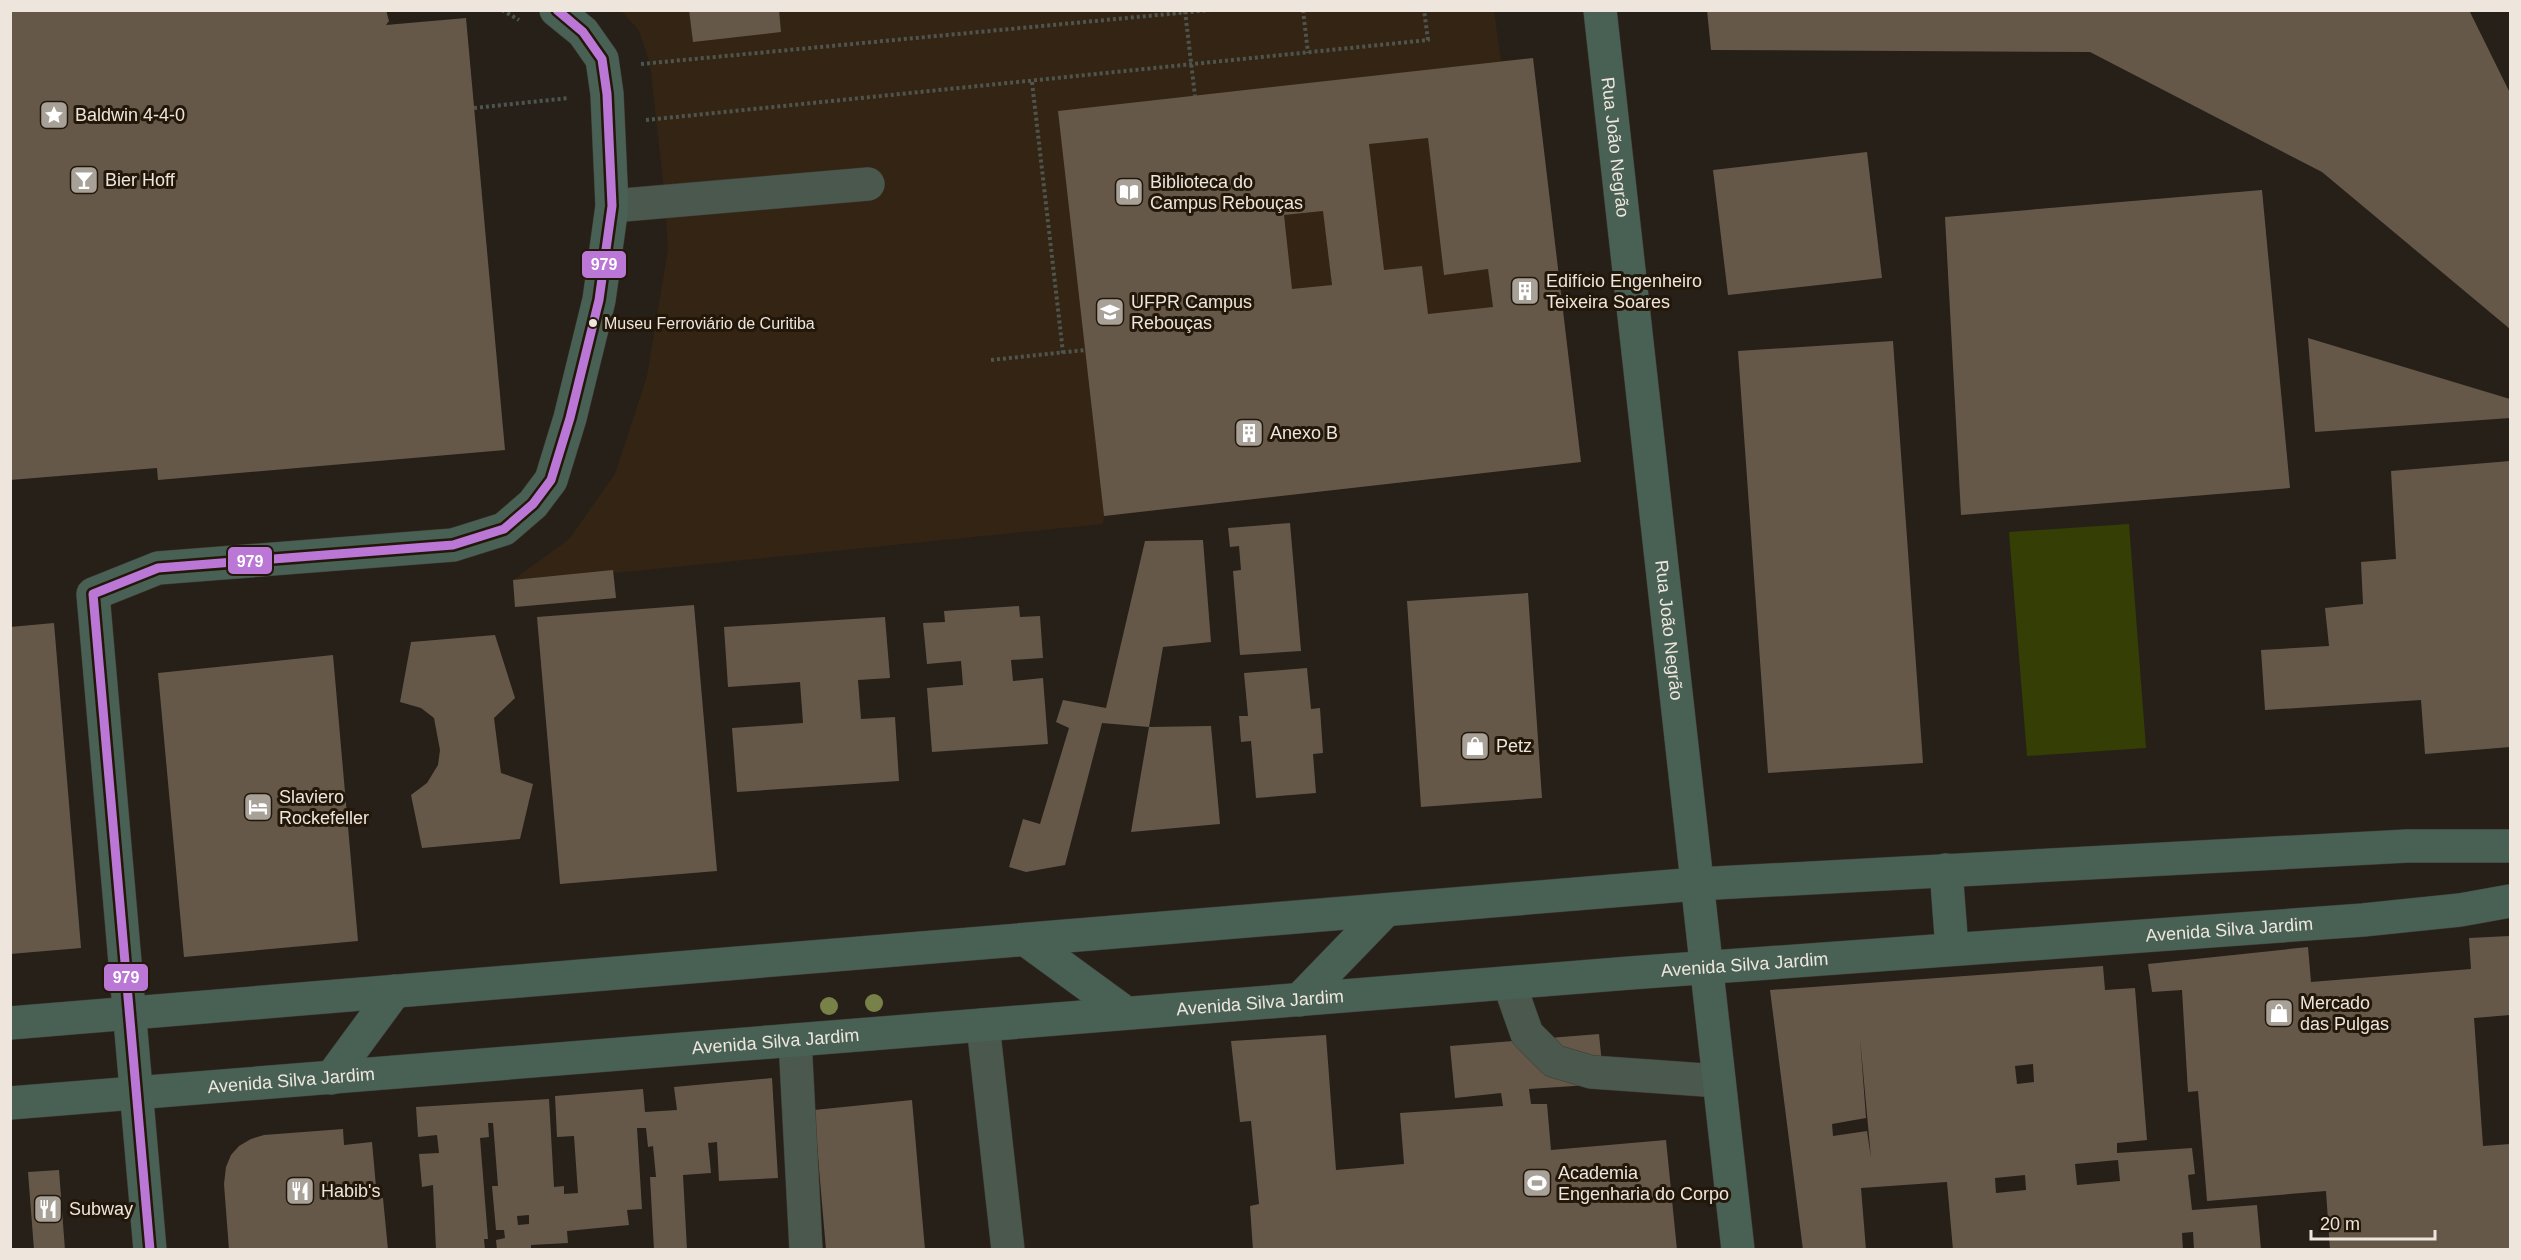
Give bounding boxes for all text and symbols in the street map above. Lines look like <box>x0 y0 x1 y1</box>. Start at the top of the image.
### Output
street label: Rua João Negrão <box>1598 76 1633 218</box>
place icon: Baldwin 4-4-0 <box>38 99 70 131</box>
place label: Baldwin 4-4-0 <box>75 105 185 125</box>
bar icon: Bier Hoff <box>68 164 100 196</box>
place label: Bier Hoff <box>105 170 176 190</box>
place label: Biblioteca do Campus Rebouças <box>1150 172 1303 213</box>
library icon: Biblioteca do Campus Rebouças <box>1113 176 1145 208</box>
line badge: 979 <box>581 250 627 279</box>
text: 979 <box>591 256 617 273</box>
place label: Edifício Engenheiro Teixeira Soares <box>1546 271 1702 312</box>
building icon: Edifício Engenheiro Teixeira Soares <box>1509 275 1541 307</box>
place label: UFPR Campus Rebouças <box>1131 292 1252 333</box>
school or university icon: UFPR Campus Rebouças <box>1094 296 1126 328</box>
place label: Museu Ferroviário de Curitiba <box>604 315 815 332</box>
marker: Museu Ferroviário de Curitiba <box>587 317 599 329</box>
building icon: Anexo B <box>1233 417 1265 449</box>
place label: Anexo B <box>1270 423 1338 443</box>
line badge: 979 <box>227 546 273 575</box>
text: 979 <box>237 553 263 570</box>
street label: Rua João Negrão <box>1651 559 1687 701</box>
shop icon: Petz <box>1459 730 1491 762</box>
place label: Petz <box>1496 736 1532 756</box>
place label: Slaviero Rockefeller <box>279 787 369 828</box>
hotel icon: Slaviero Rockefeller <box>242 791 274 823</box>
street label: Avenida Silva Jardim <box>2145 914 2314 946</box>
street label: Avenida Silva Jardim <box>1660 949 1829 981</box>
line badge: 979 <box>103 963 149 992</box>
text: 979 <box>113 969 139 986</box>
street label: Avenida Silva Jardim <box>1176 986 1344 1019</box>
place label: Mercado das Pulgas <box>2300 993 2389 1034</box>
shop icon: Mercado das Pulgas <box>2263 997 2295 1029</box>
street label: Avenida Silva Jardim <box>691 1025 860 1058</box>
street label: Avenida Silva Jardim <box>207 1064 376 1097</box>
place label: Academia Engenharia do Corpo <box>1558 1163 1729 1204</box>
sports icon: Academia Engenharia do Corpo <box>1521 1167 1553 1199</box>
restaurant icon: Habib's <box>284 1175 316 1207</box>
place label: Habib's <box>321 1181 380 1201</box>
restaurant icon: Subway <box>32 1193 64 1225</box>
place label: Subway <box>69 1199 133 1219</box>
scale bar <box>2311 1203 2436 1241</box>
text: 20 m <box>2320 1214 2360 1234</box>

